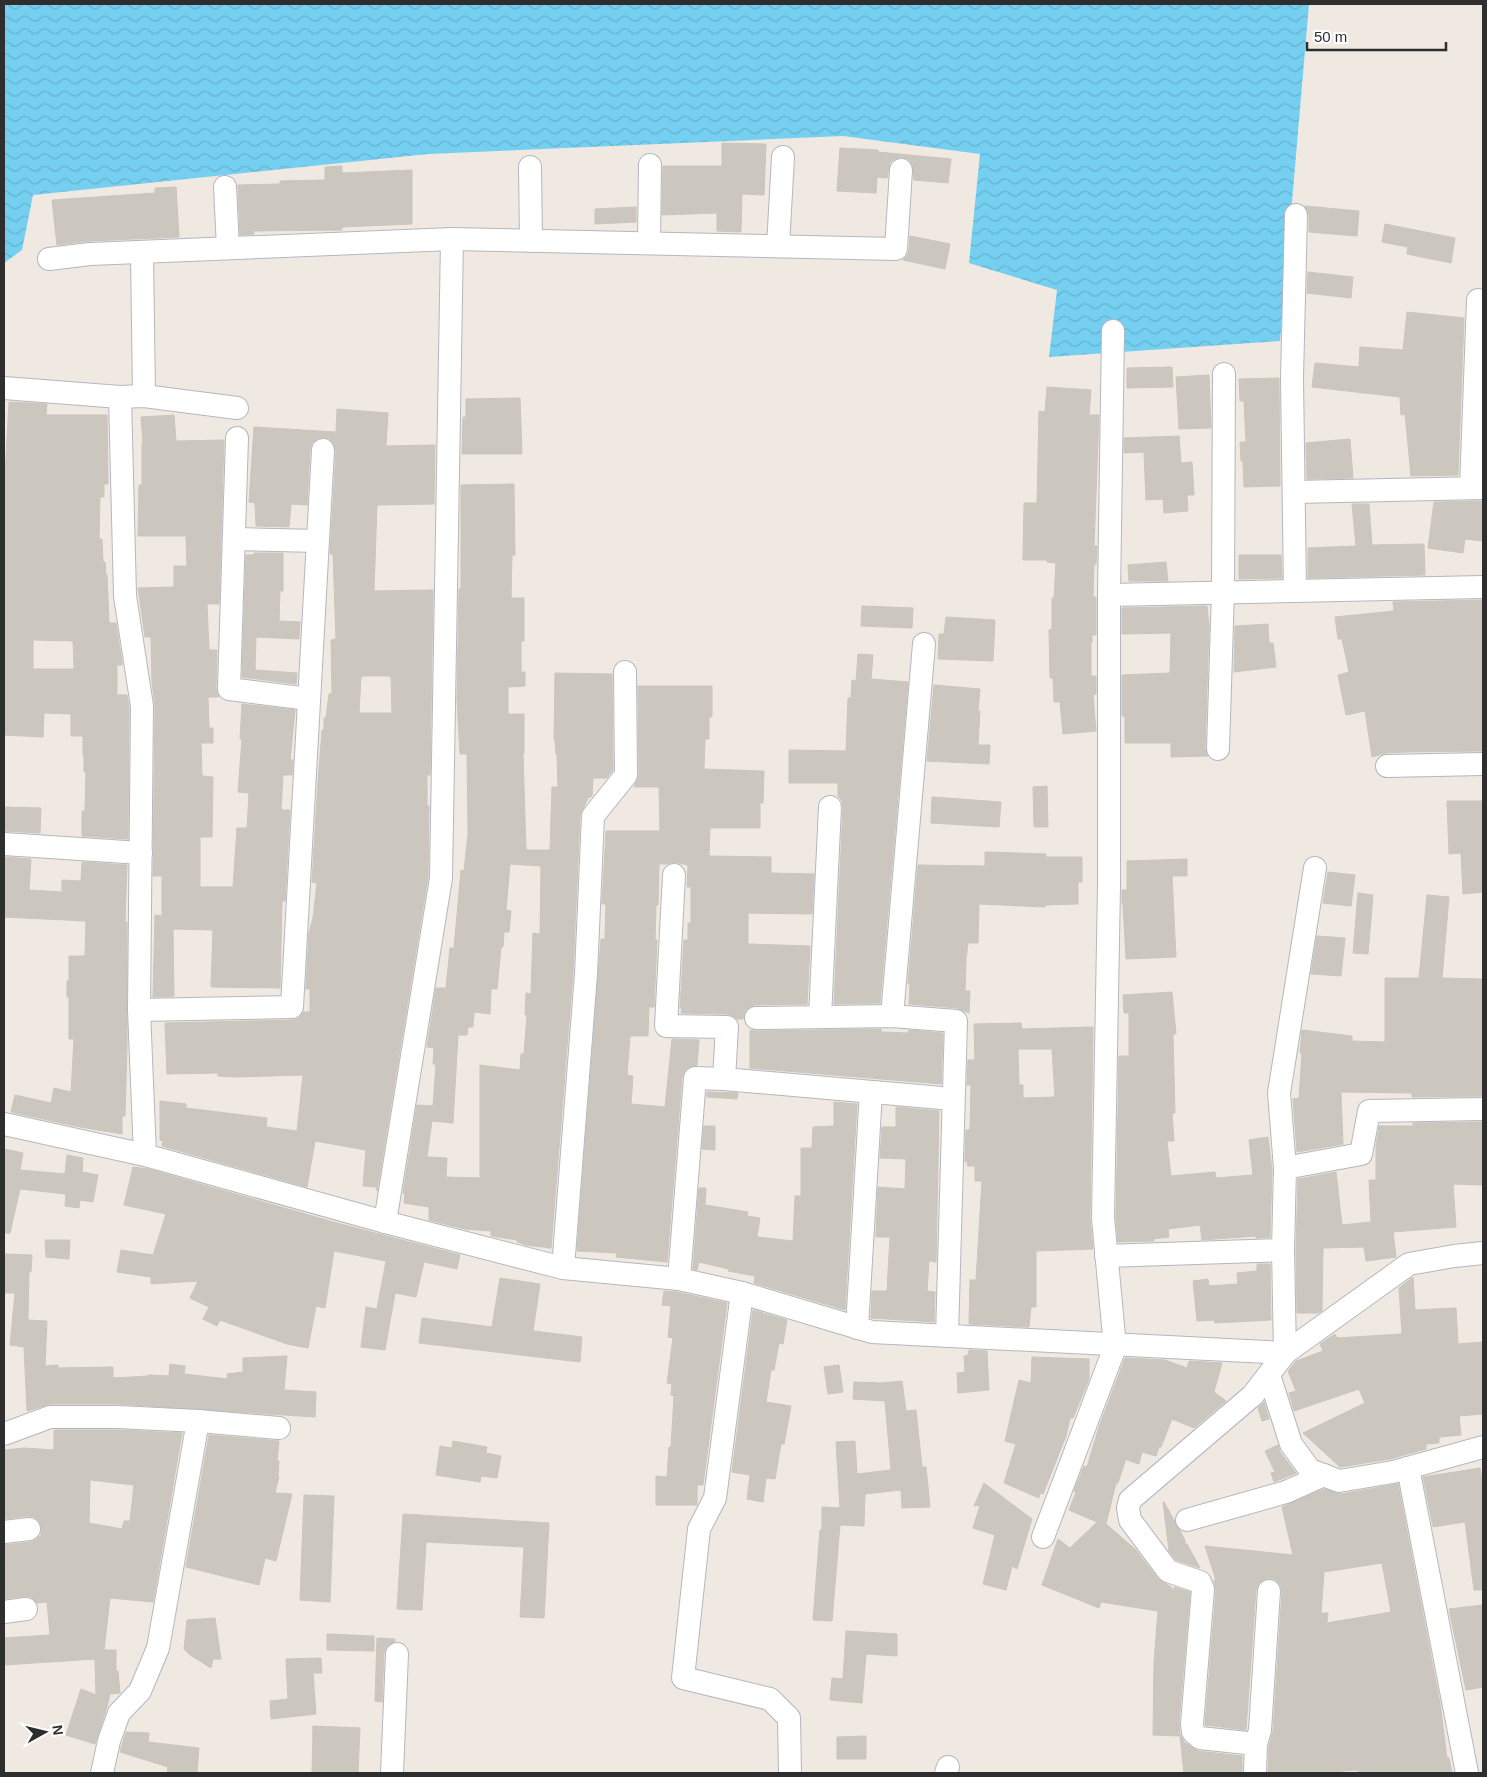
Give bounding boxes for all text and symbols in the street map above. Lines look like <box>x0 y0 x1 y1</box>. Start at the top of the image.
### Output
scale bar <box>1307 20 1446 52</box>
text: 50 m <box>1314 28 1347 45</box>
north arrow <box>20 1707 70 1757</box>
text: N <box>49 1724 67 1736</box>

